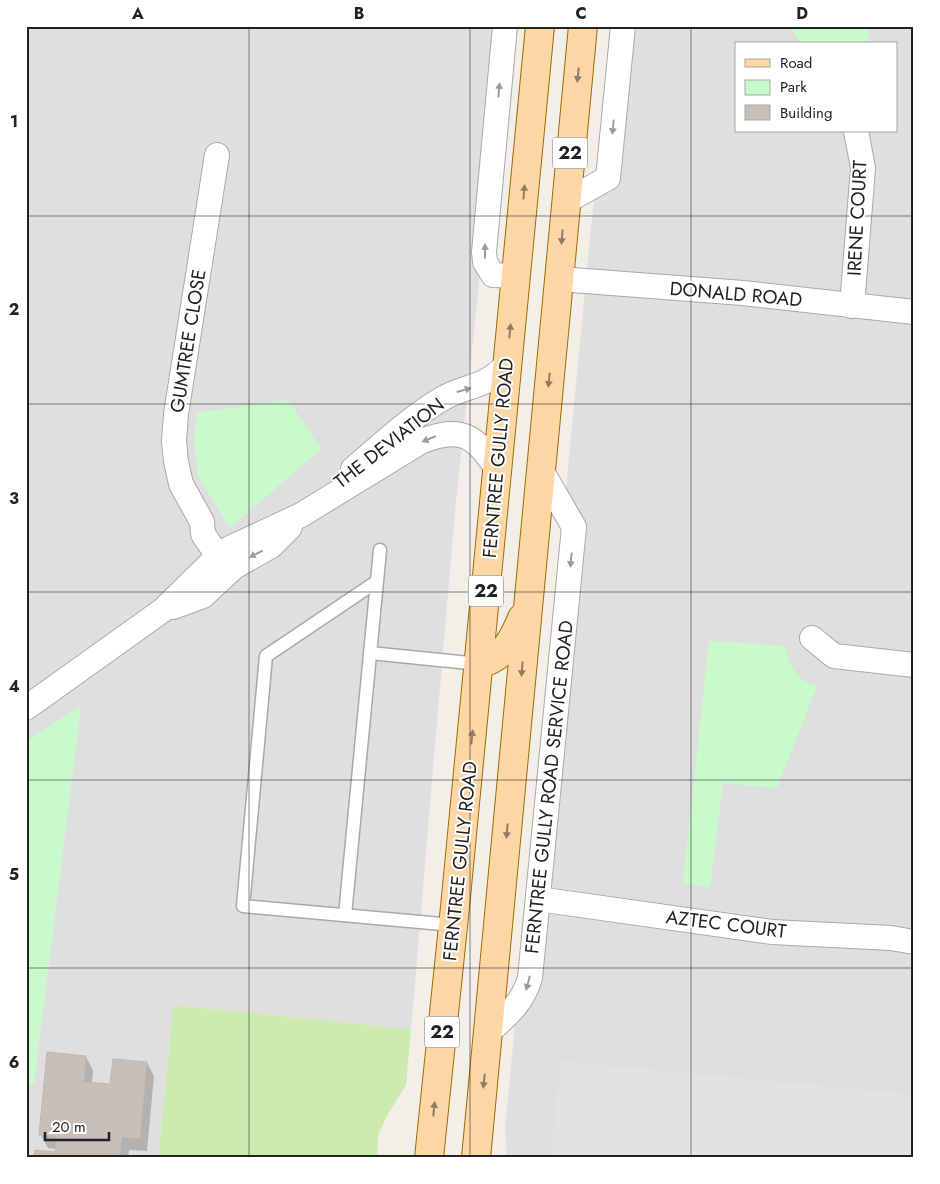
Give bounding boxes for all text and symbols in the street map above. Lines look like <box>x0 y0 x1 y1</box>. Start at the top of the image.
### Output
text: A <box>131 2 144 25</box>
text: B <box>354 2 364 25</box>
text: C <box>575 2 587 25</box>
text: D <box>796 2 808 25</box>
legend <box>735 42 898 132</box>
text: Road <box>780 52 812 74</box>
one-way arrow <box>574 67 582 83</box>
text: Park <box>780 76 807 98</box>
one-way arrow <box>495 81 503 97</box>
text: Building <box>780 102 832 124</box>
text: 1 <box>10 110 18 133</box>
one-way arrow <box>609 119 617 135</box>
road number: 22 <box>552 138 588 168</box>
street label: IRENE COURT <box>840 159 874 277</box>
one-way arrow <box>520 184 528 200</box>
one-way arrow <box>558 229 566 245</box>
one-way arrow <box>481 243 489 259</box>
street label: GUMTREE CLOSE <box>163 267 213 415</box>
street label: DONALD ROAD <box>669 275 803 313</box>
text: 2 <box>9 298 19 321</box>
one-way arrow <box>506 323 514 339</box>
street label: FERNTREE GULLY ROAD <box>476 357 520 559</box>
one-way arrow <box>545 372 553 388</box>
one-way arrow <box>456 385 471 393</box>
street label: THE DEVIATION <box>328 391 450 495</box>
one-way arrow <box>422 435 436 443</box>
text: 3 <box>9 487 19 510</box>
one-way arrow <box>249 550 263 558</box>
one-way arrow <box>567 552 575 568</box>
road number: 22 <box>468 576 504 606</box>
street label: FERNTREE GULLY ROAD SERVICE ROAD <box>518 619 580 955</box>
one-way arrow <box>518 661 526 677</box>
text: 4 <box>8 675 20 698</box>
one-way arrow <box>468 728 476 744</box>
street label: FERNTREE GULLY ROAD <box>436 760 484 962</box>
one-way arrow <box>503 823 511 839</box>
text: 5 <box>9 863 19 886</box>
street label: AZTEC COURT <box>664 903 788 945</box>
one-way arrow <box>524 975 532 990</box>
road number: 22 <box>424 1016 460 1048</box>
text: 6 <box>9 1051 19 1074</box>
one-way arrow <box>480 1073 488 1089</box>
one-way arrow <box>430 1101 438 1117</box>
scale bar <box>45 1109 109 1141</box>
text: 20 m <box>52 1116 86 1138</box>

